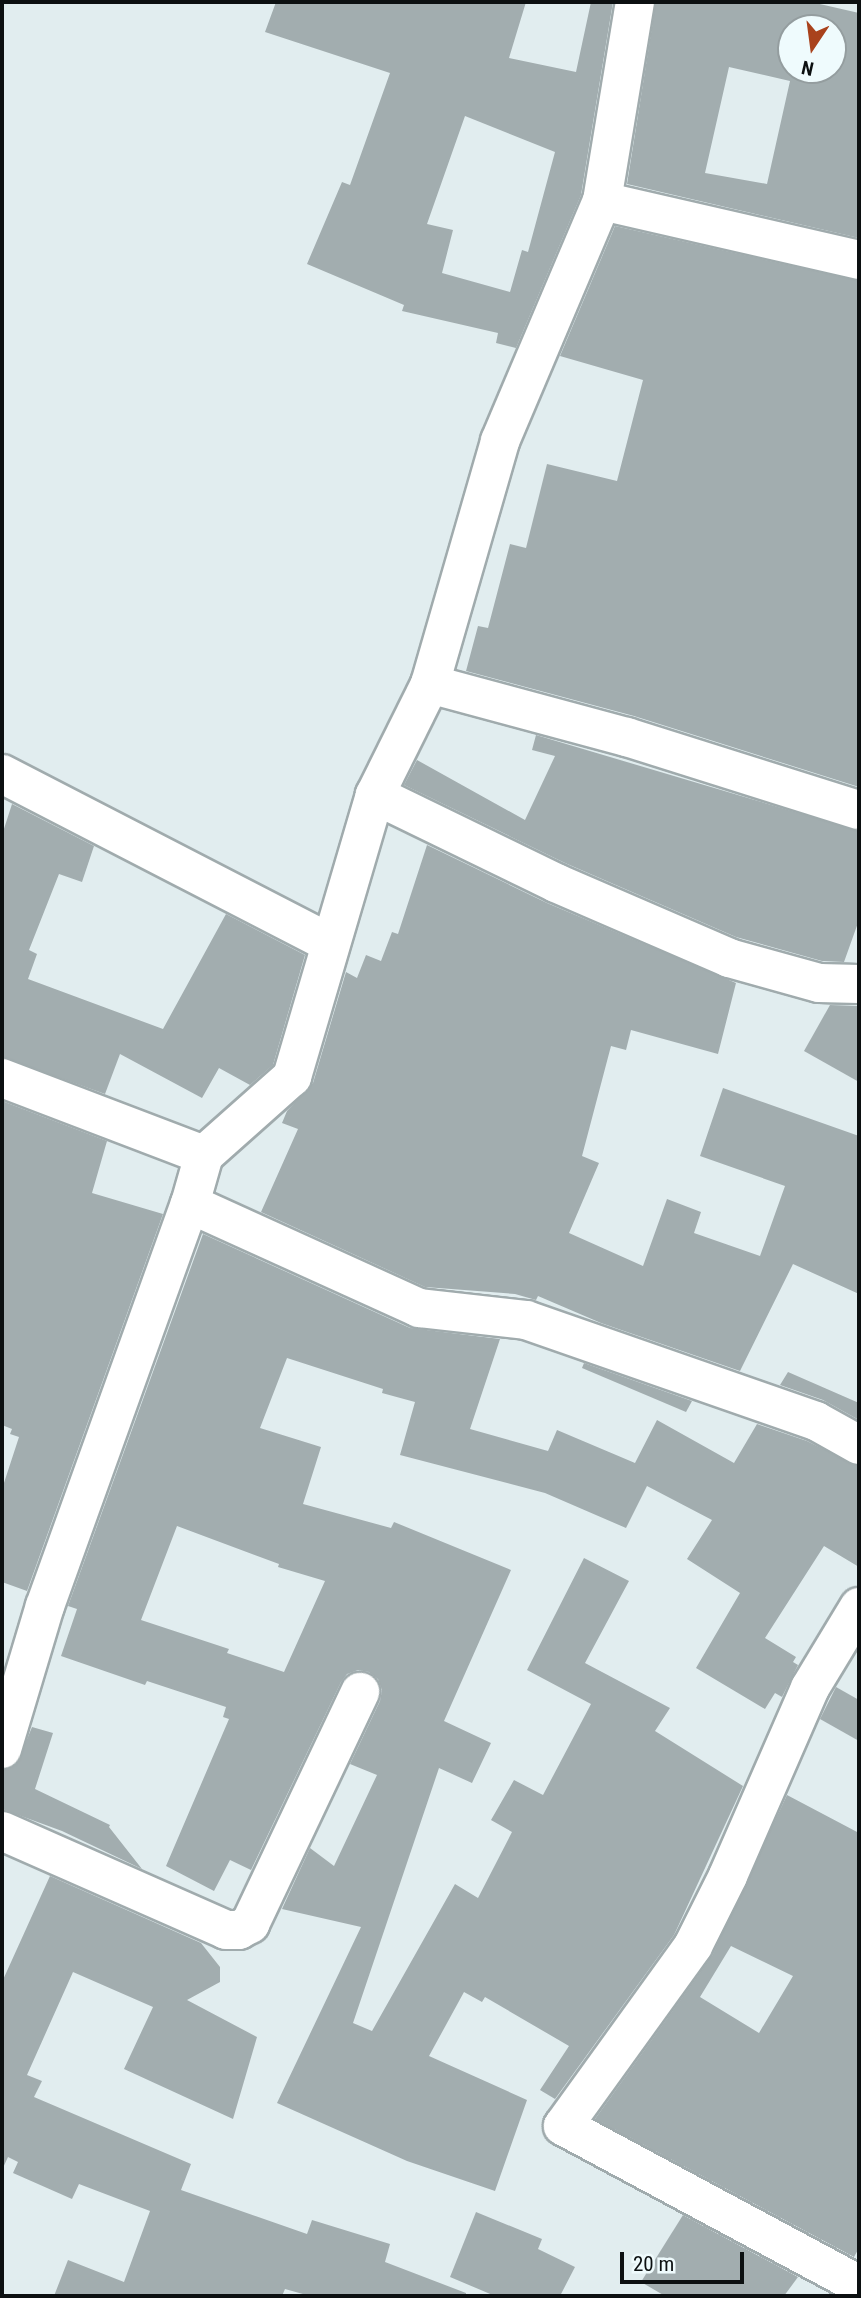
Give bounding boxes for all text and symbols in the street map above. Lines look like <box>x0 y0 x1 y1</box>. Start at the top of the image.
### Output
north arrow <box>777 14 847 84</box>
text: N <box>799 55 816 81</box>
scale bar <box>623 2238 747 2282</box>
text: 20 m <box>633 2252 674 2276</box>

